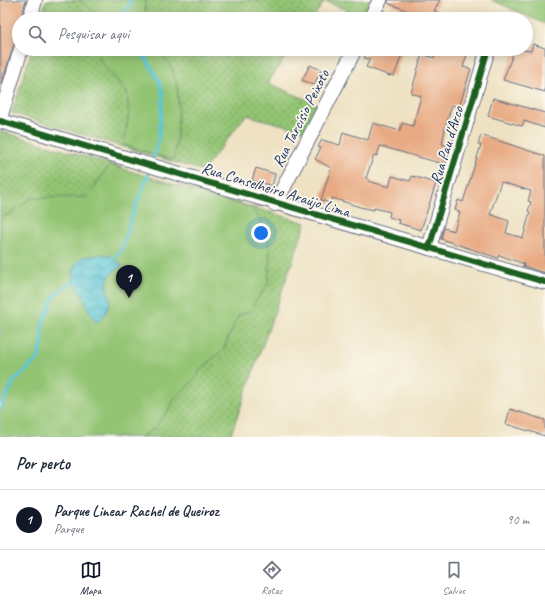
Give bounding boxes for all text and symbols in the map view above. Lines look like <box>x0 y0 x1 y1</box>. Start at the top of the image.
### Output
search box <box>12 12 533 56</box>
icon: search <box>26 23 48 45</box>
text: Pesquisar aqui <box>58 25 129 44</box>
street label: Rua Tarcísio Peixoto <box>268 65 335 171</box>
street label: Rua Pau d'Arco <box>426 103 469 187</box>
street label: Rua Conselheiro Araújo Lima <box>199 158 354 222</box>
your location <box>251 223 271 243</box>
pin: 1 <box>116 265 142 298</box>
text: Por perto <box>16 453 70 474</box>
text: Parque Linear Rachel de Queiroz <box>54 502 219 521</box>
text: 1 <box>26 512 32 528</box>
text: 90 m <box>507 512 529 528</box>
text: Parque <box>54 521 84 537</box>
tab: Mapa <box>80 559 102 597</box>
tab: Rotas <box>261 559 283 597</box>
tab: Salvos <box>442 559 465 597</box>

